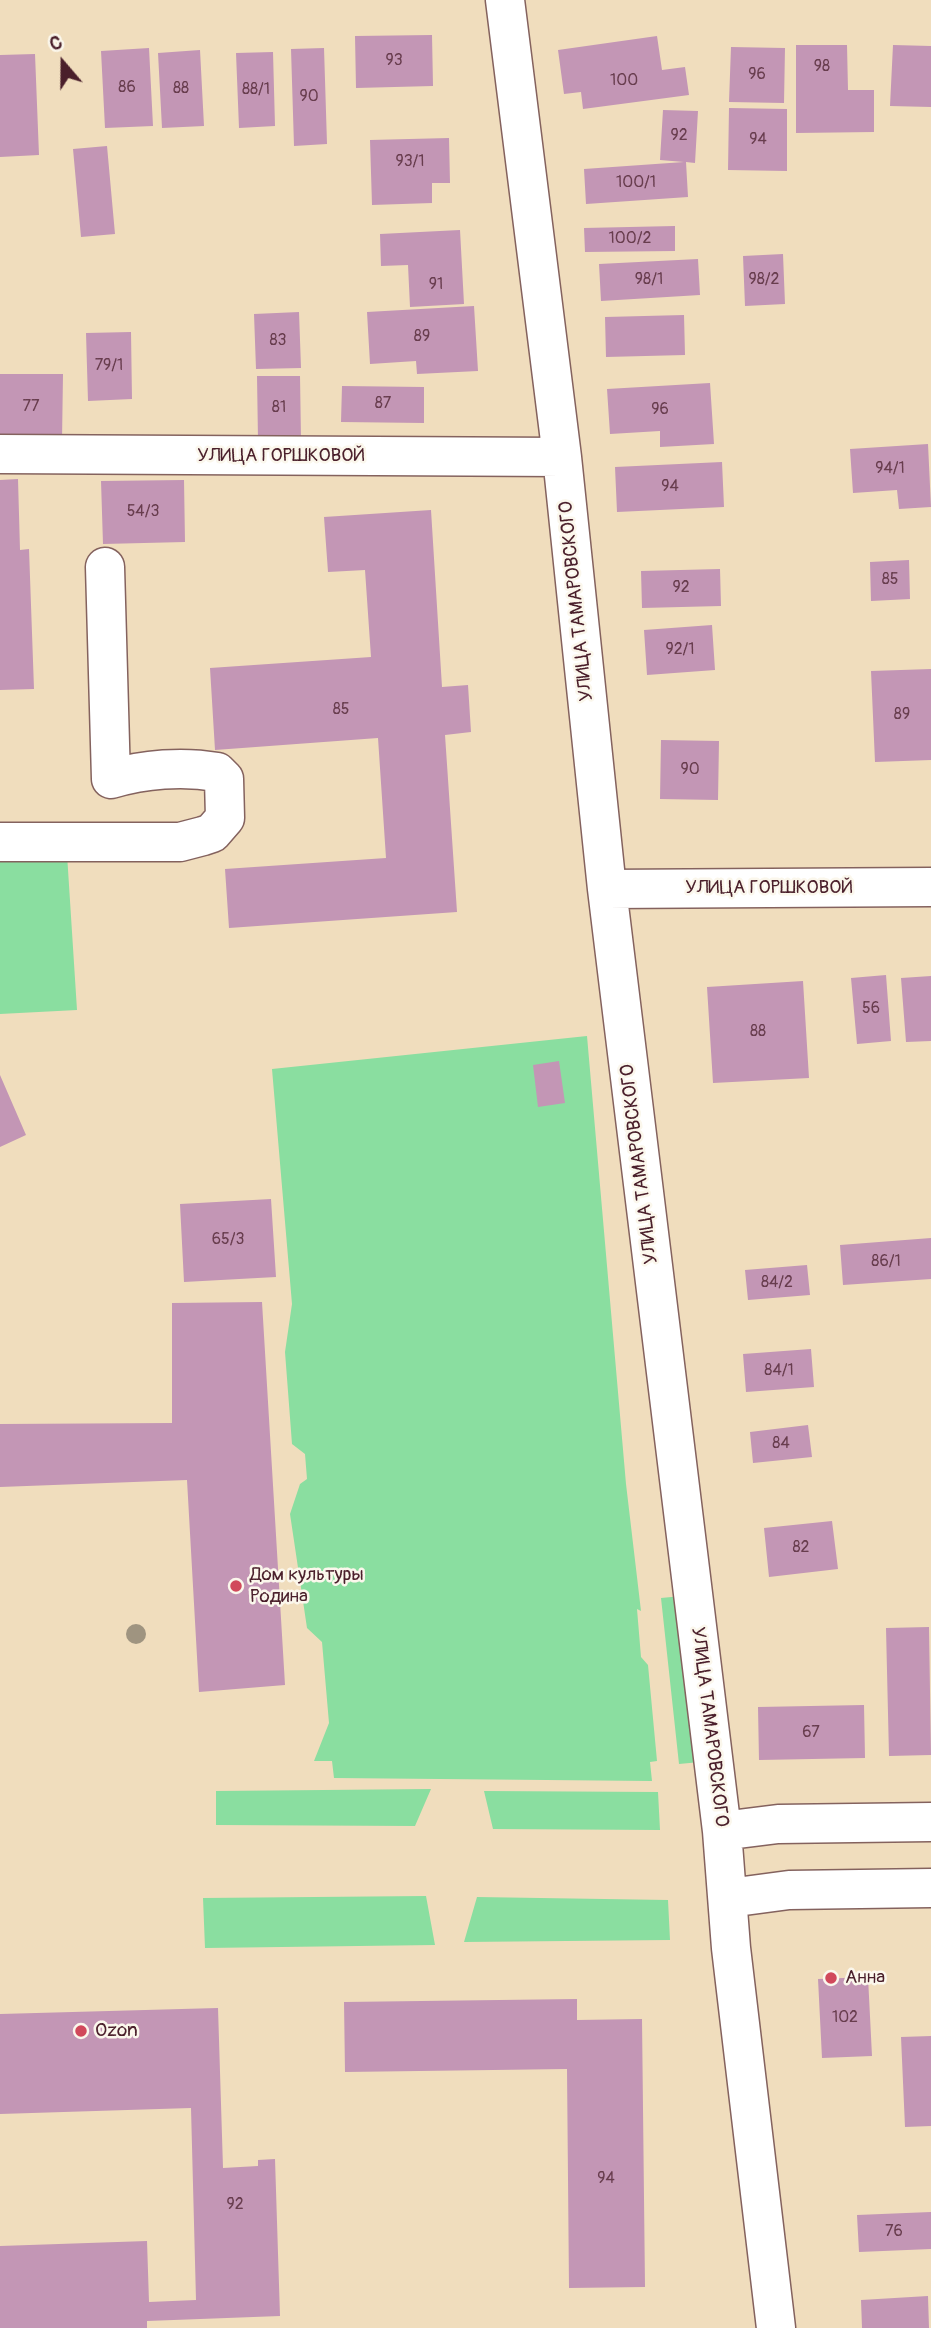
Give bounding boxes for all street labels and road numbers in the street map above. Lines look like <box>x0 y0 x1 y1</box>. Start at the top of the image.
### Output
street label: УЛИЦА ГОРШКОВОЙ <box>197 445 365 467</box>
street label: УЛИЦА ТАМАРОВСКОГО <box>555 500 599 702</box>
street label: УЛИЦА ГОРШКОВОЙ <box>685 877 853 899</box>
street label: УЛИЦА ТАМАРОВСКОГО <box>616 1063 664 1265</box>
street label: УЛИЦА ТАМАРОВСКОГО <box>685 1626 733 1828</box>

